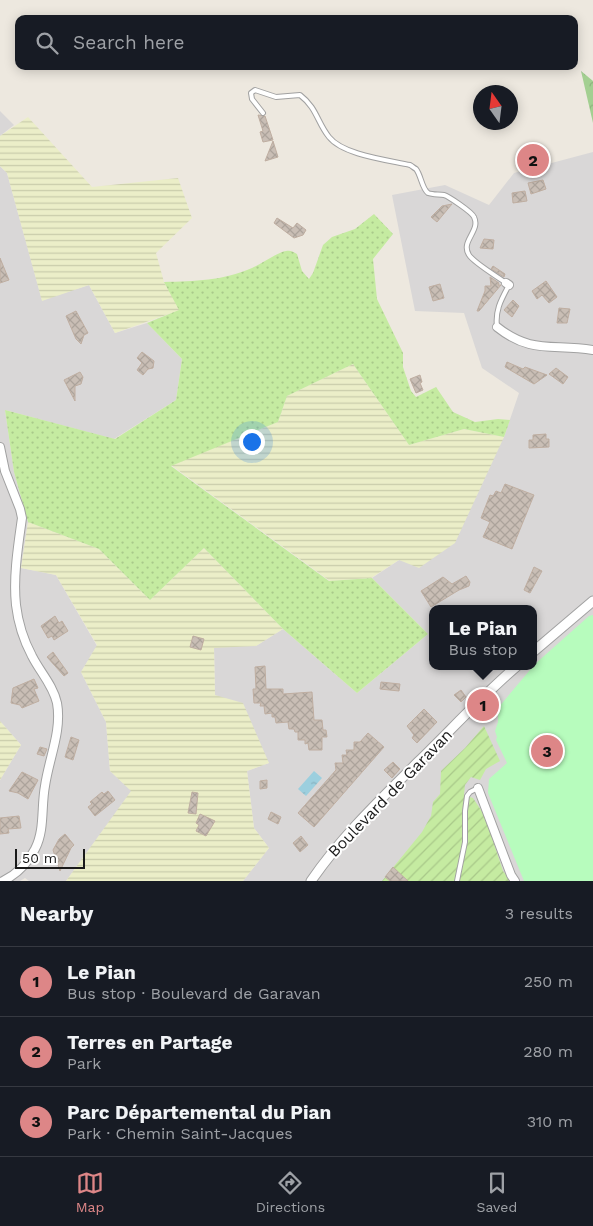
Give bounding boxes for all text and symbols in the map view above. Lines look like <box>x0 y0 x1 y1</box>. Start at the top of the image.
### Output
search box <box>15 15 578 70</box>
icon: search <box>33 29 61 57</box>
text: Search here <box>73 31 184 54</box>
north arrow <box>473 85 518 130</box>
pin: 2 <box>517 141 549 179</box>
your location <box>239 429 265 455</box>
popup <box>429 605 537 670</box>
text: Le Pian <box>449 617 517 640</box>
text: Bus stop <box>449 640 517 659</box>
pin: 1 <box>467 686 499 724</box>
street label: Boulevard de Garavan <box>324 725 456 861</box>
pin: 3 <box>531 732 563 770</box>
scale bar <box>15 846 85 869</box>
text: 50 m <box>22 850 57 866</box>
text: Nearby <box>20 901 93 926</box>
text: 3 results <box>505 904 573 923</box>
text: Le Pian <box>67 961 136 984</box>
text: 1 <box>33 972 39 991</box>
text: 250 m <box>524 972 573 991</box>
text: Bus stop · Boulevard de Garavan <box>67 984 321 1003</box>
text: Terres en Partage <box>67 1031 233 1054</box>
text: 2 <box>31 1042 41 1061</box>
text: 280 m <box>523 1042 573 1061</box>
text: Park <box>67 1054 101 1073</box>
text: Parc Départemental du Pian <box>67 1101 331 1124</box>
text: 3 <box>31 1112 41 1131</box>
text: 310 m <box>527 1112 573 1131</box>
text: Park · Chemin Saint-Jacques <box>67 1124 293 1143</box>
tab: Map <box>76 1169 104 1215</box>
tab: Directions <box>256 1169 325 1215</box>
tab: Saved <box>477 1169 517 1215</box>

